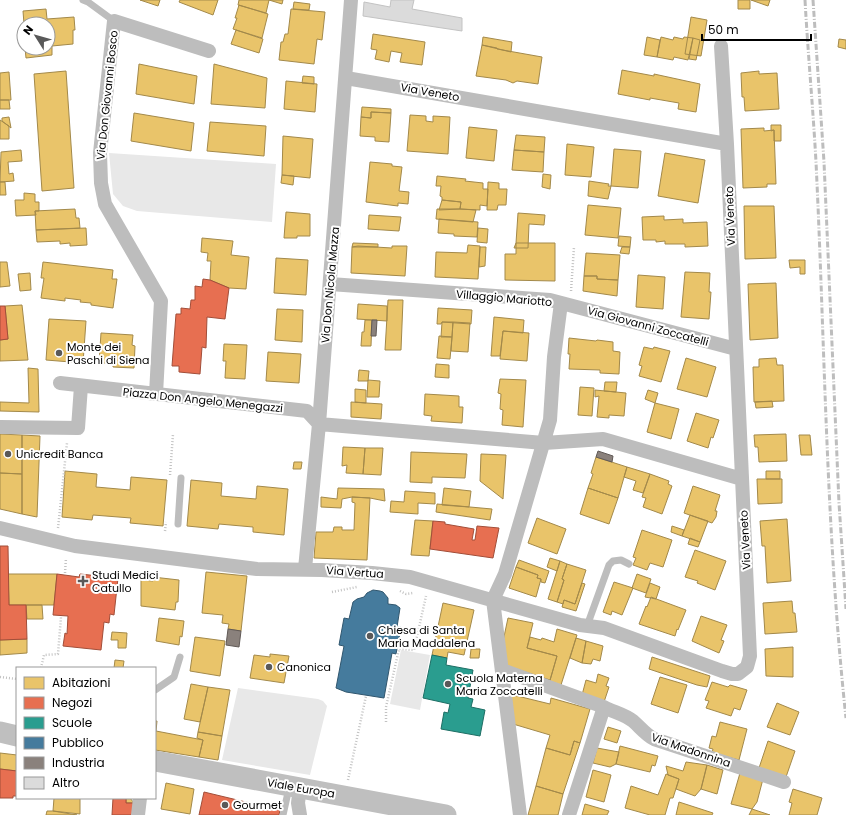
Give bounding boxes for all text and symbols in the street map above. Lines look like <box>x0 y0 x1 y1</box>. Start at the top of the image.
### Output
north arrow <box>16 16 56 56</box>
scale bar <box>702 16 811 42</box>
text: 50 m <box>708 21 739 38</box>
text: N <box>19 22 37 38</box>
street label: Via Don Giovanni Bosco <box>92 29 122 161</box>
street label: Via Veneto <box>399 79 461 105</box>
street label: Via Veneto <box>721 186 739 246</box>
street label: Via Don Nicola Mazza <box>317 226 343 344</box>
street label: Villaggio Mariotto <box>455 286 553 310</box>
street label: Via Giovanni Zoccatelli <box>586 302 711 350</box>
place label: Monte dei Paschi di Siena <box>67 339 149 368</box>
marker: Monte dei Paschi di Siena <box>54 348 64 358</box>
street label: Piazza Don Angelo Menegazzi <box>122 384 284 416</box>
place label: Unicredit Banca <box>16 446 103 462</box>
marker: Unicredit Banca <box>3 449 13 459</box>
street label: Via Veneto <box>735 510 755 570</box>
street label: Via Vertua <box>326 562 384 582</box>
place label: Studi Medici Catullo <box>92 567 159 596</box>
marker: Studi Medici Catullo <box>77 575 89 587</box>
place label: Chiesa di Santa Maria Maddalena <box>378 622 475 651</box>
marker: Chiesa di Santa Maria Maddalena <box>365 631 375 641</box>
place label: Canonica <box>277 659 331 675</box>
marker: Canonica <box>264 662 274 672</box>
legend <box>16 667 156 799</box>
place label: Scuola Materna Maria Zoccatelli <box>456 670 543 699</box>
text: Abitazioni <box>52 674 110 691</box>
marker: Scuola Materna Maria Zoccatelli <box>443 679 453 689</box>
text: Negozi <box>52 694 92 711</box>
text: Scuole <box>52 714 92 731</box>
street label: Via Madonnina <box>649 729 733 771</box>
text: Pubblico <box>52 734 104 751</box>
text: Industria <box>52 754 105 771</box>
text: Altro <box>52 774 80 791</box>
street label: Viale Europa <box>266 774 336 802</box>
place label: Gourmet <box>233 797 282 813</box>
marker: Gourmet <box>220 800 230 810</box>

